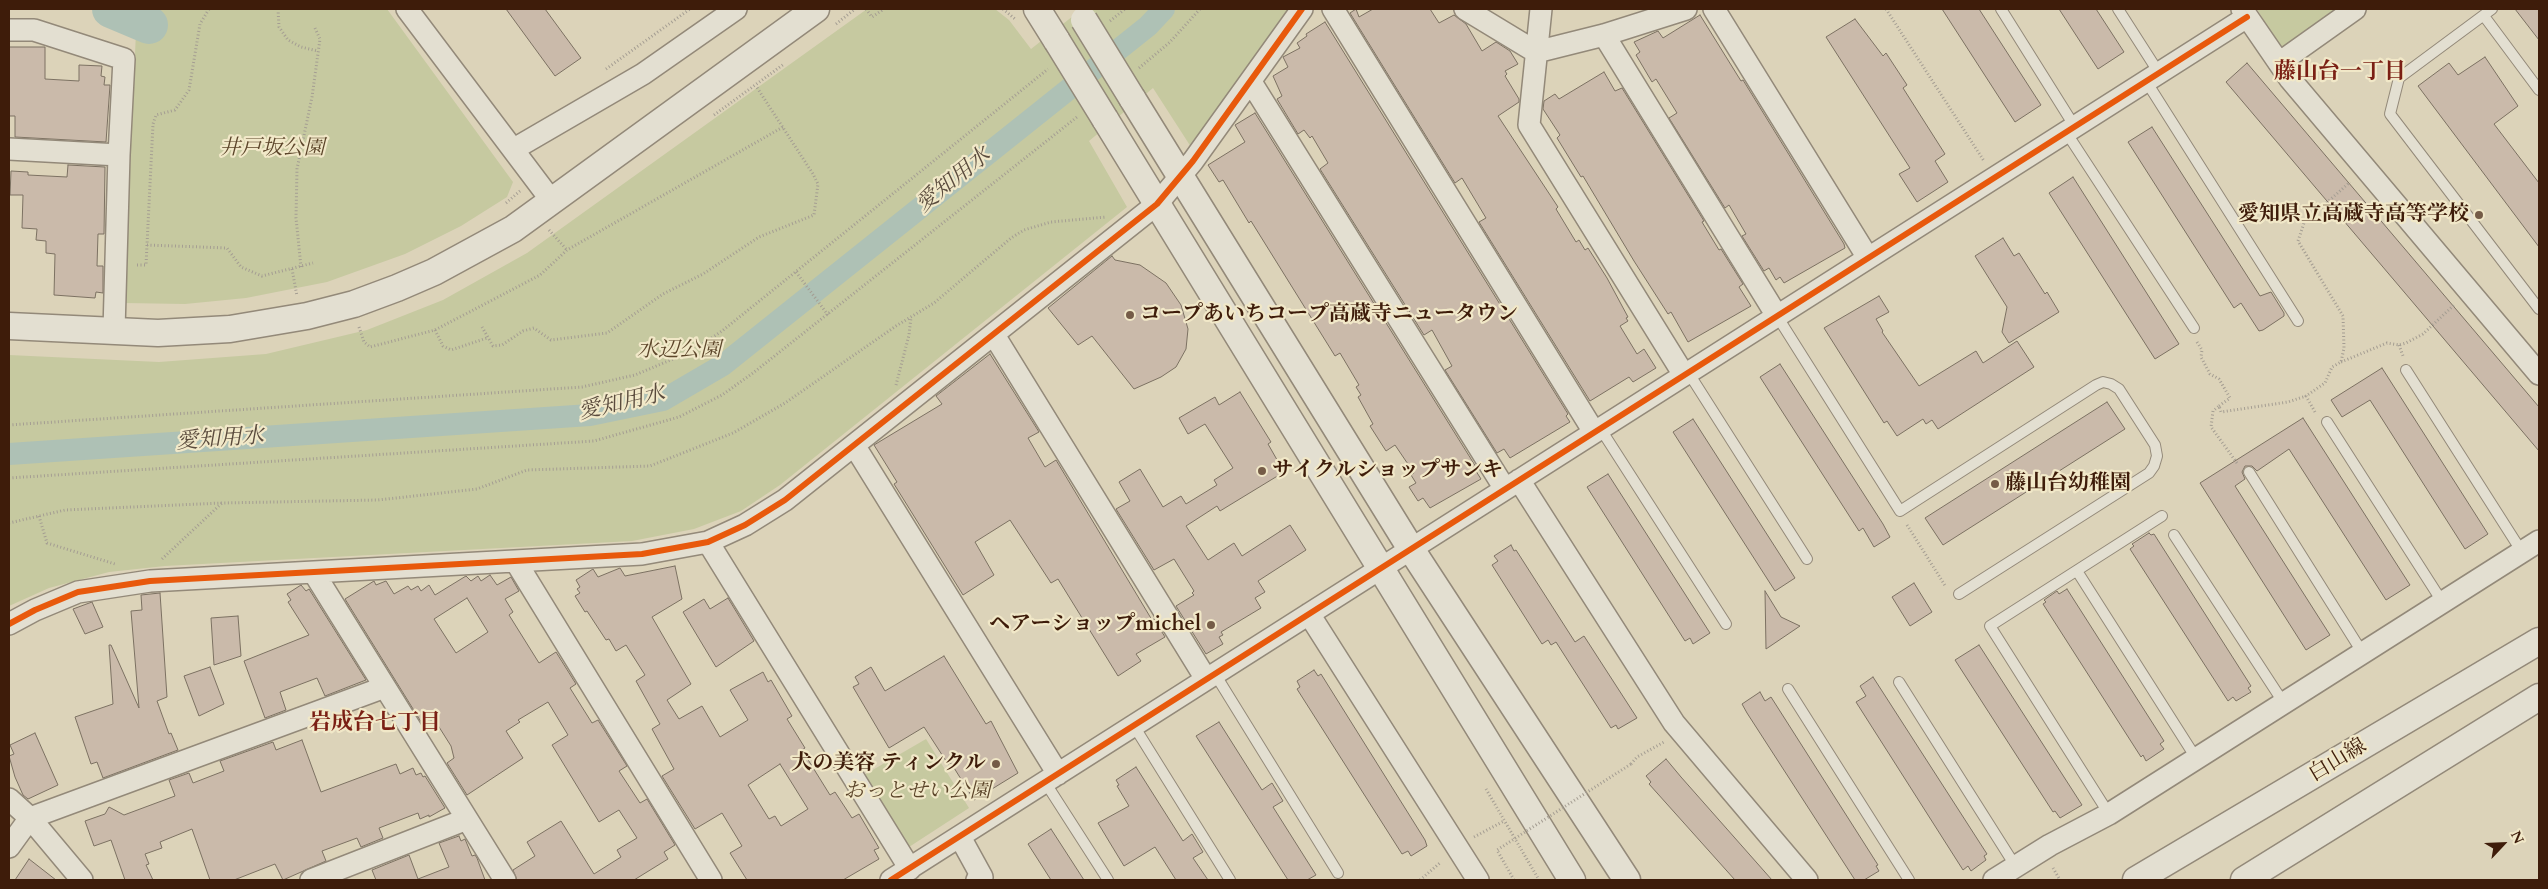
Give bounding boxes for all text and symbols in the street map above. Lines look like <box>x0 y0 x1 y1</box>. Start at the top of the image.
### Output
district label: 藤山台一丁目 <box>2274 60 2406 86</box>
park label: 井戸坂公園 <box>220 136 324 162</box>
water label: 愛知用水 <box>911 143 997 219</box>
place label: 愛知県立高蔵寺高等学校 <box>2238 202 2469 228</box>
marker: 愛知県立高蔵寺高等学校 <box>2473 209 2485 221</box>
place label: コープあいちコープ高蔵寺ニュータウン <box>1140 302 1518 328</box>
marker: コープあいちコープ高蔵寺ニュータウン <box>1124 309 1136 321</box>
park label: 水辺公園 <box>637 338 721 364</box>
water label: 愛知用水 <box>576 381 668 427</box>
water label: 愛知用水 <box>175 424 265 456</box>
place label: サイクルショップサンキ <box>1272 458 1503 484</box>
marker: サイクルショップサンキ <box>1256 465 1268 477</box>
place label: 藤山台幼稚園 <box>2005 471 2131 497</box>
marker: 藤山台幼稚園 <box>1989 478 2001 490</box>
place label: ヘアーショップmichel <box>989 612 1201 638</box>
marker: ヘアーショップmichel <box>1205 619 1217 631</box>
district label: 岩成台七丁目 <box>309 711 441 737</box>
street label: 白山線 <box>2305 734 2371 788</box>
place label: 犬の美容 ティンクル <box>791 751 986 777</box>
marker: 犬の美容 ティンクル <box>990 758 1002 770</box>
park label: おっとせい公園 <box>844 779 990 805</box>
north arrow <box>2478 819 2528 869</box>
text: N <box>2506 828 2528 847</box>

